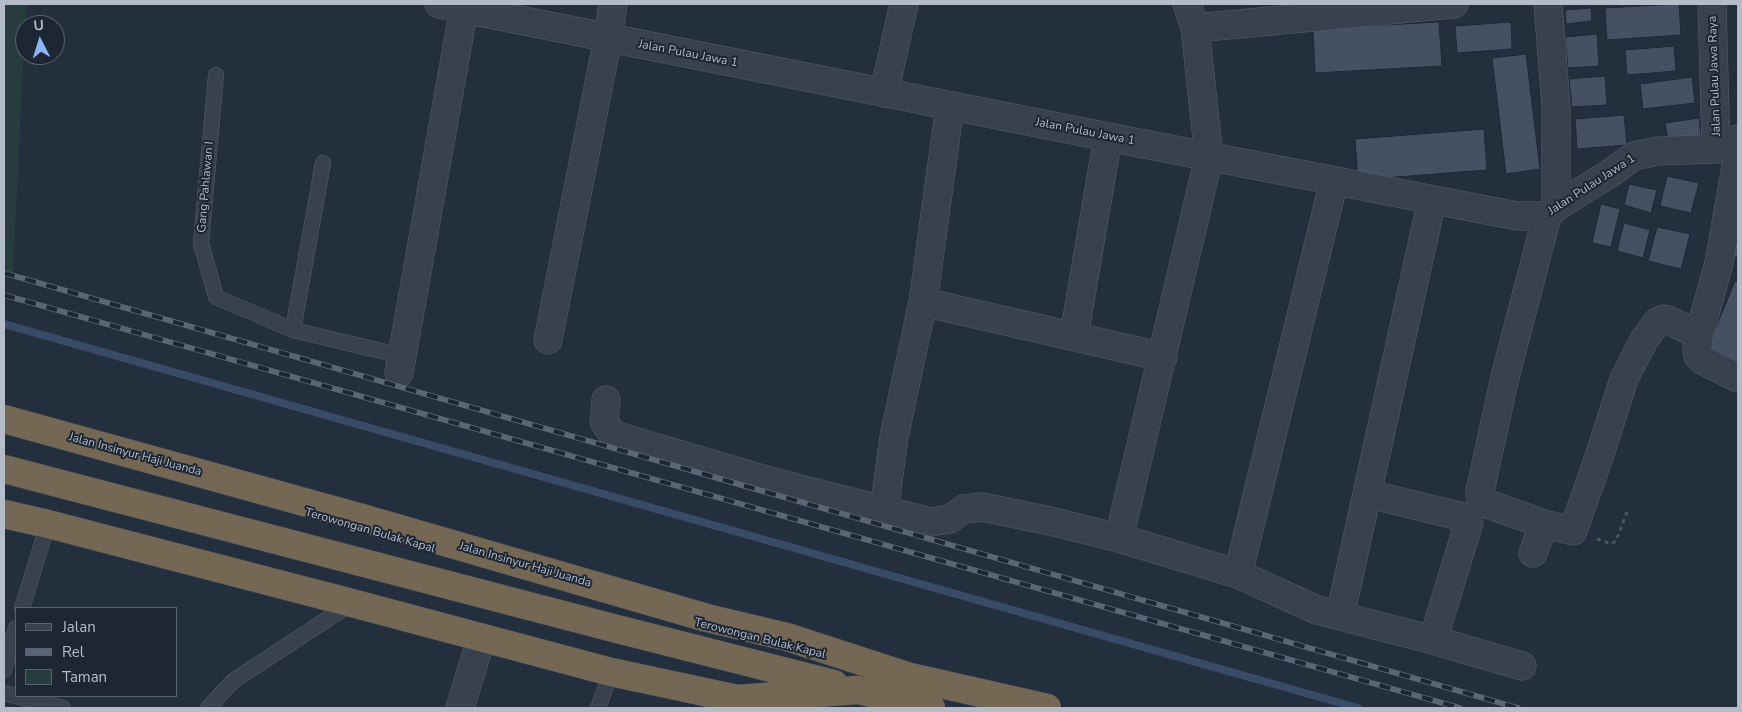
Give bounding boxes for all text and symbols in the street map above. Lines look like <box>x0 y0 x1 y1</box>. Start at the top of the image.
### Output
north arrow <box>15 15 65 65</box>
text: U <box>33 16 45 35</box>
street label: Jalan Pulau Jawa Raya <box>1706 16 1724 136</box>
street label: Jalan Pulau Jawa 1 <box>637 37 739 71</box>
street label: Jalan Pulau Jawa 1 <box>1034 115 1136 149</box>
street label: Gang Pahlawan I <box>195 141 217 233</box>
street label: Jalan Pulau Jawa 1 <box>1546 152 1638 218</box>
street label: Jalan Insinyur Haji Juanda <box>67 430 203 480</box>
street label: Terowongan Bulak Kapal <box>303 505 437 557</box>
street label: Jalan Insinyur Haji Juanda <box>457 539 593 591</box>
legend <box>15 607 178 697</box>
street label: Terowongan Bulak Kapal <box>693 616 827 662</box>
text: Jalan <box>62 617 96 637</box>
text: Rel <box>62 642 84 662</box>
text: Taman <box>62 667 107 687</box>

